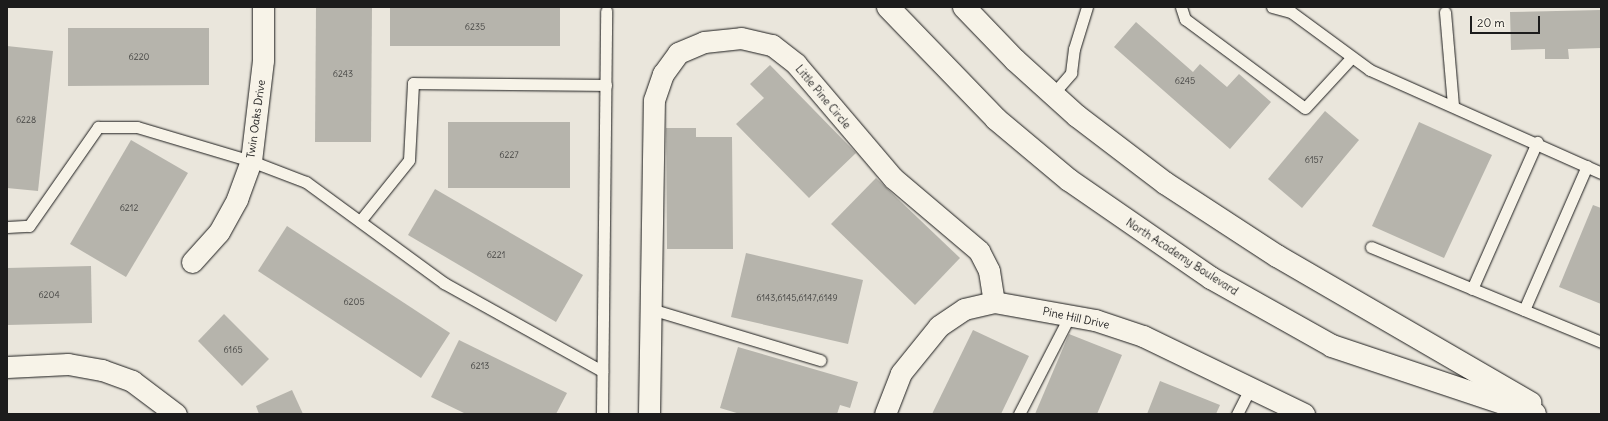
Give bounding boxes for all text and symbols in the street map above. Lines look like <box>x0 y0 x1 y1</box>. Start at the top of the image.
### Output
scale bar <box>1472 8 1542 34</box>
text: 20 m <box>1477 15 1505 30</box>
house number: 6235 <box>465 22 485 32</box>
house number: 6220 <box>129 52 149 62</box>
street label: Little Pine Circle <box>793 63 853 131</box>
house number: 6243 <box>333 69 353 79</box>
house number: 6245 <box>1175 76 1195 86</box>
street label: Twin Oaks Drive <box>244 79 268 159</box>
house number: 6228 <box>16 115 36 125</box>
house number: 6227 <box>499 150 519 160</box>
house number: 6157 <box>1305 155 1323 165</box>
house number: 6212 <box>120 203 138 213</box>
street label: North Academy Boulevard <box>1123 216 1241 298</box>
house number: 6221 <box>487 250 505 260</box>
house number: 6204 <box>38 290 60 300</box>
house number: 6143,6145,6147,6149 <box>756 293 838 303</box>
house number: 6205 <box>343 297 365 307</box>
street label: Pine Hill Drive <box>1041 304 1111 332</box>
house number: 6165 <box>223 345 243 355</box>
house number: 6213 <box>471 361 489 371</box>

